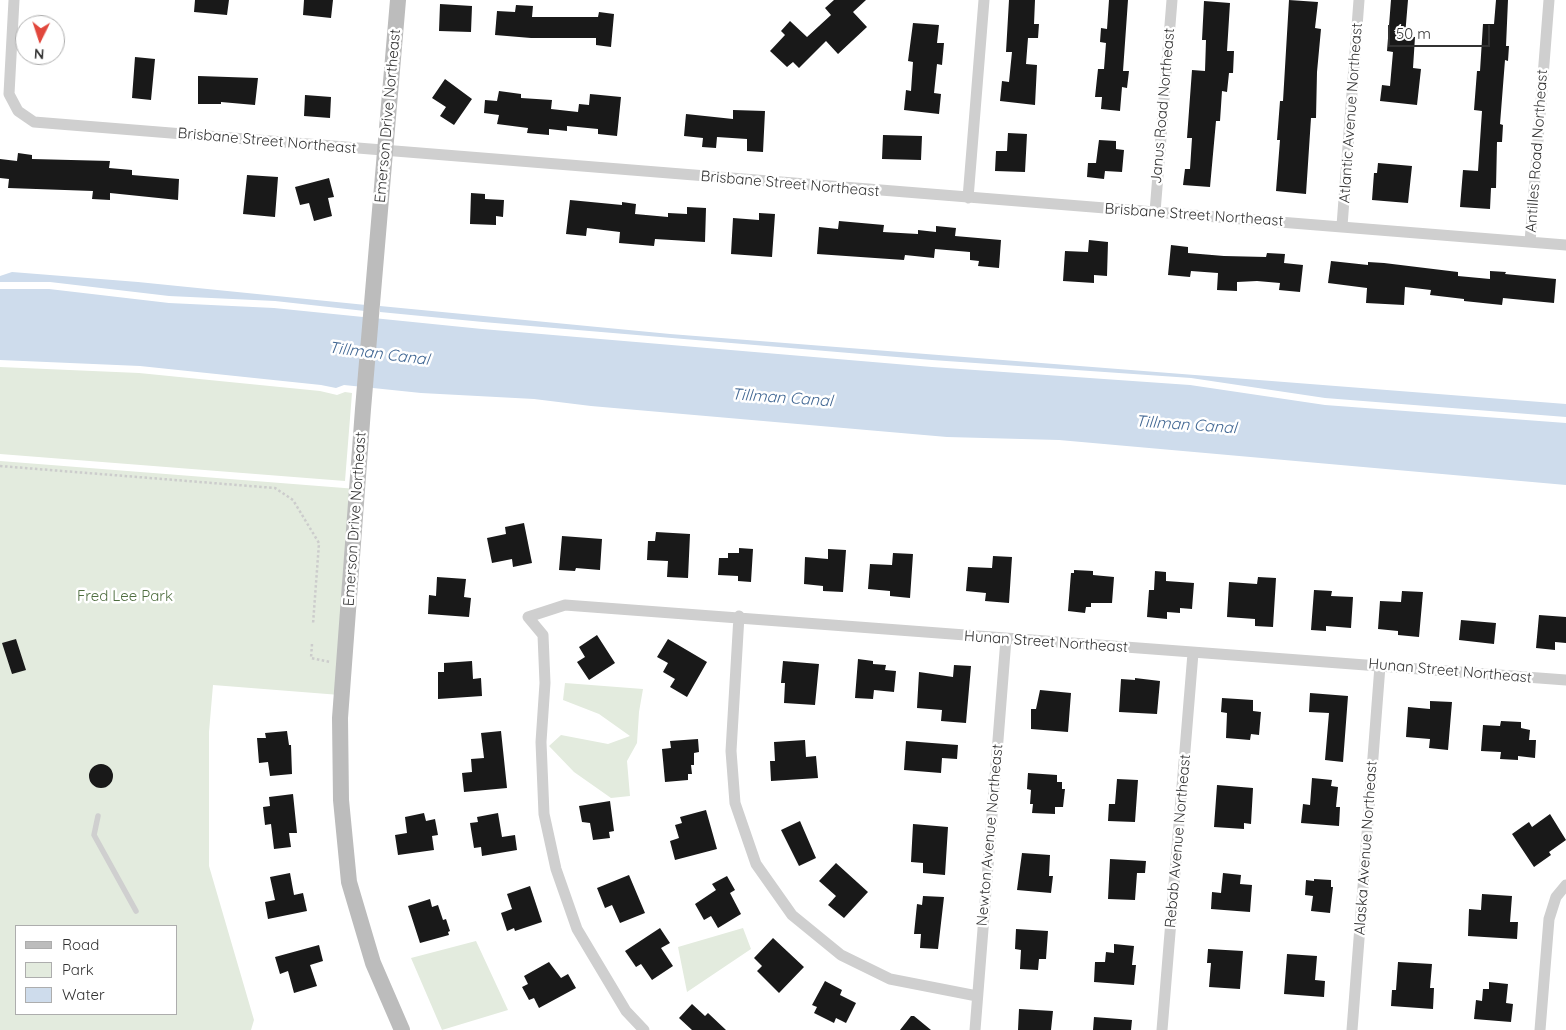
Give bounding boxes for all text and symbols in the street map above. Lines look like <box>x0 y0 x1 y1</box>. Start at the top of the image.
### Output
north arrow <box>15 15 65 65</box>
scale bar <box>1391 15 1494 47</box>
street label: Atlantic Avenue Northeast <box>1336 22 1366 204</box>
text: 50 m <box>1396 24 1431 43</box>
street label: Janus Road Northeast <box>1147 27 1179 185</box>
street label: Emerson Drive Northeast <box>371 28 405 204</box>
text: N <box>33 45 45 63</box>
street label: Antilles Road Northeast <box>1522 69 1552 233</box>
street label: Brisbane Street Northeast <box>177 124 357 158</box>
street label: Brisbane Street Northeast <box>700 167 880 201</box>
street label: Brisbane Street Northeast <box>1104 200 1284 230</box>
water label: Tillman Canal <box>328 338 430 370</box>
water label: Tillman Canal <box>731 385 833 411</box>
water label: Tillman Canal <box>1135 412 1237 438</box>
street label: Emerson Drive Northeast <box>340 431 370 607</box>
park label: Fred Lee Park <box>77 587 173 605</box>
street label: Hunan Street Northeast <box>964 627 1128 657</box>
street label: Hunan Street Northeast <box>1368 655 1532 687</box>
street label: Newton Avenue Northeast <box>973 743 1007 927</box>
street label: Rebab Avenue Northeast <box>1161 753 1195 929</box>
street label: Alaska Avenue Northeast <box>1351 760 1381 936</box>
legend <box>15 925 178 1015</box>
text: Road <box>62 935 99 954</box>
text: Park <box>62 960 94 979</box>
text: Water <box>62 985 105 1004</box>

